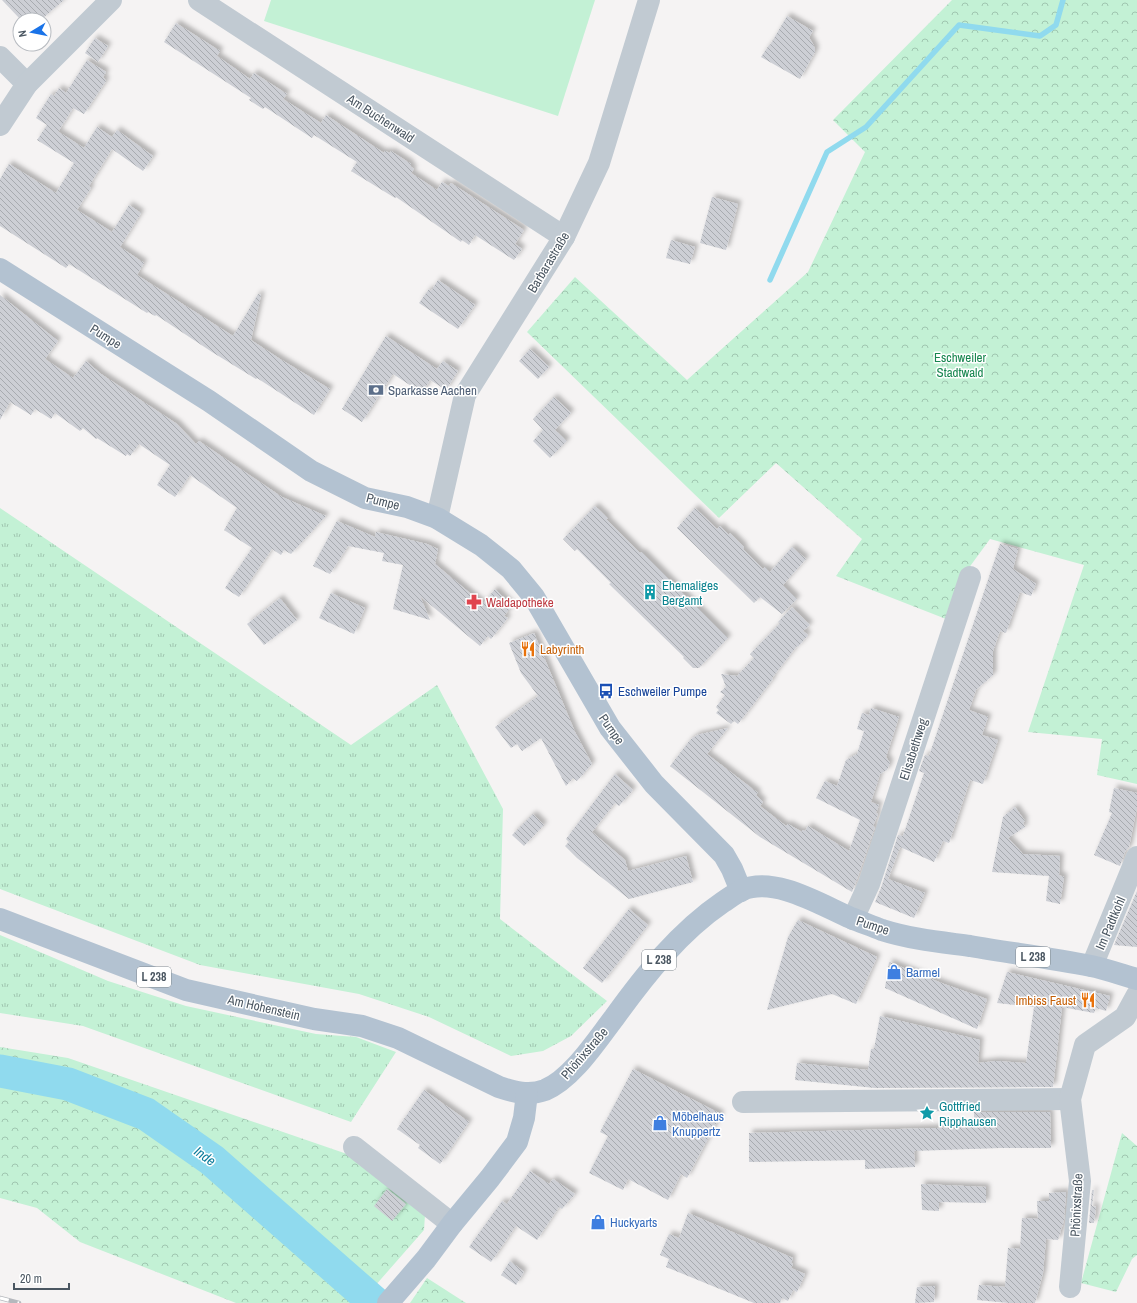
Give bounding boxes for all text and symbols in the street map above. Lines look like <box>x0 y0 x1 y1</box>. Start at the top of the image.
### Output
north arrow <box>12 12 52 52</box>
text: N <box>15 29 30 38</box>
street label: Am Buchenwald <box>343 90 418 147</box>
street label: Barbarastraße <box>524 229 573 296</box>
street label: Pumpe <box>87 320 125 353</box>
park label: Eschweiler Stadtwald <box>934 349 987 381</box>
bank icon: Sparkasse Aachen <box>367 381 385 399</box>
place label: Sparkasse Aachen <box>388 382 477 399</box>
street label: Pumpe <box>364 489 401 514</box>
place label: Ehemaliges Bergamt <box>662 577 718 609</box>
building icon: Ehemaliges Bergamt <box>641 583 659 601</box>
pharmacy icon: Waldapotheke <box>465 593 483 611</box>
place label: Waldapotheke <box>486 594 554 611</box>
restaurant icon: Labyrinth <box>519 640 537 658</box>
place label: Labyrinth <box>540 641 585 658</box>
bus stop icon: Eschweiler Pumpe <box>597 682 615 700</box>
place label: Eschweiler Pumpe <box>618 683 707 700</box>
street label: Pumpe <box>595 711 628 748</box>
street label: Elisabethweg <box>896 716 931 782</box>
street label: Im Padtkohl <box>1092 894 1129 952</box>
street label: Pumpe <box>854 912 892 939</box>
road number: L 238 <box>1016 947 1050 967</box>
road number: L 238 <box>642 950 676 970</box>
shop icon: Barmel <box>885 963 903 981</box>
place label: Barmel <box>906 964 940 981</box>
road number: L 238 <box>137 967 171 987</box>
street label: Am Hohenstein <box>225 991 302 1024</box>
restaurant icon: Imbiss Faust <box>1079 991 1097 1009</box>
place label: Imbiss Faust <box>1015 992 1076 1009</box>
street label: Phönixstraße <box>557 1024 612 1083</box>
place label: Gottfried Ripphausen <box>939 1098 997 1130</box>
place icon: Gottfried Ripphausen <box>918 1104 936 1122</box>
place label: Möbelhaus Knuppertz <box>672 1108 724 1140</box>
shop icon: Möbelhaus Knuppertz <box>651 1114 669 1132</box>
water label: Inde <box>191 1142 219 1170</box>
street label: Phönixstraße <box>1066 1173 1087 1237</box>
shop icon: Huckyarts <box>589 1213 607 1231</box>
place label: Huckyarts <box>610 1214 657 1231</box>
scale bar <box>14 1265 69 1291</box>
text: 20 m <box>20 1271 42 1287</box>

